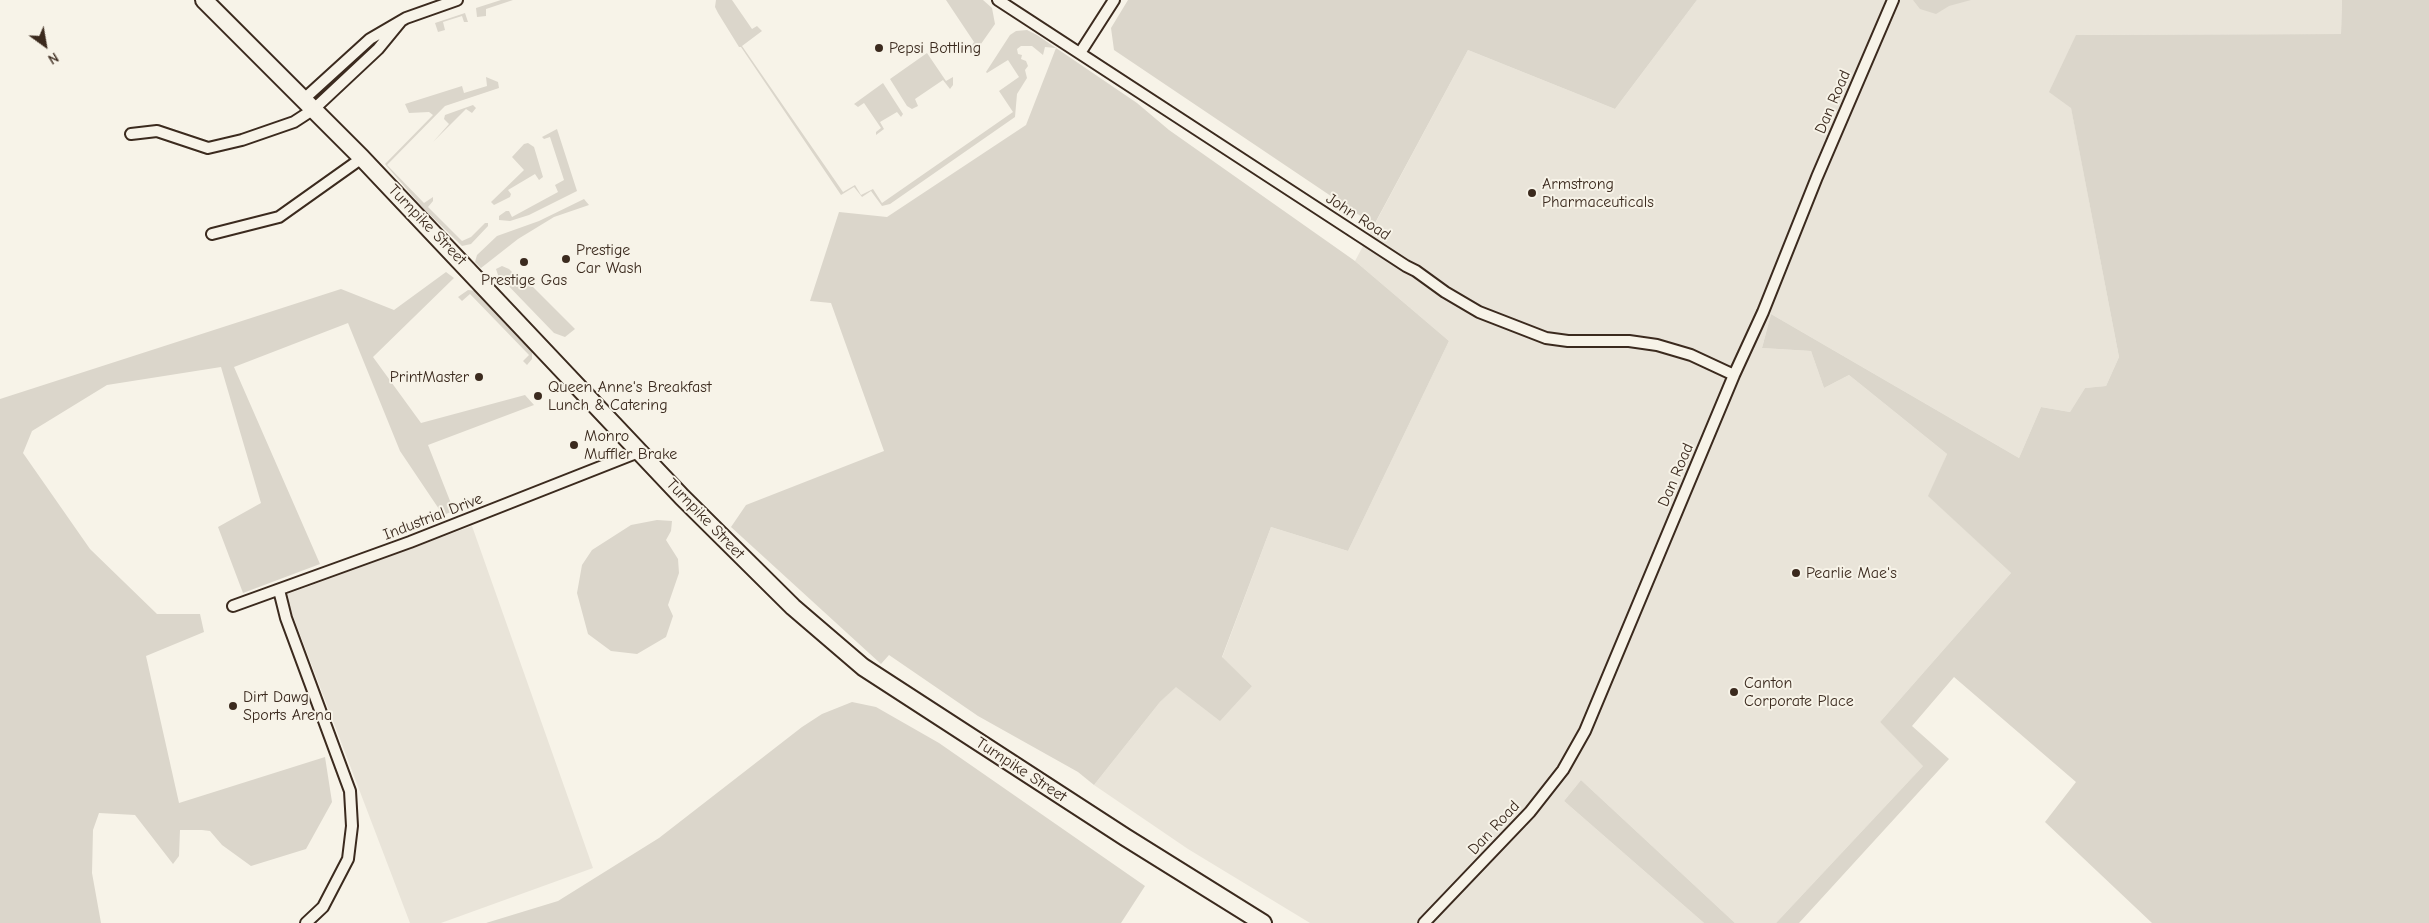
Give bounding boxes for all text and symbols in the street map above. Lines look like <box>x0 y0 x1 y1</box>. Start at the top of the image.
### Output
north arrow <box>20 20 70 70</box>
place label: Pepsi Bottling <box>889 38 981 58</box>
marker: Pepsi Bottling <box>873 42 885 54</box>
text: N <box>45 49 62 68</box>
street label: Dan Road <box>1811 67 1855 137</box>
place label: Armstrong Pharmaceuticals <box>1542 174 1654 212</box>
street label: Turnpike Street <box>384 181 470 269</box>
marker: Armstrong Pharmaceuticals <box>1526 187 1538 199</box>
street label: John Road <box>1322 189 1394 245</box>
place label: Prestige Car Wash <box>576 240 642 278</box>
marker: Prestige Car Wash <box>560 253 572 265</box>
marker: Prestige Gas <box>518 256 530 268</box>
place label: Prestige Gas <box>481 270 567 290</box>
place label: PrintMaster <box>390 367 469 387</box>
marker: PrintMaster <box>473 371 485 383</box>
place label: Queen Anne's Breakfast Lunch & Catering <box>548 377 712 415</box>
marker: Queen Anne's Breakfast Lunch & Catering <box>532 390 544 402</box>
place label: Monro Muffler Brake <box>584 426 677 464</box>
marker: Monro Muffler Brake <box>568 439 580 451</box>
street label: Dan Road <box>1654 440 1698 510</box>
street label: Turnpike Street <box>662 475 748 563</box>
street label: Industrial Drive <box>381 489 485 545</box>
place label: Pearlie Mae's <box>1806 563 1897 583</box>
marker: Pearlie Mae's <box>1790 567 1802 579</box>
place label: Canton Corporate Place <box>1744 673 1854 711</box>
marker: Canton Corporate Place <box>1728 686 1740 698</box>
place label: Dirt Dawg Sports Arena <box>243 687 332 725</box>
marker: Dirt Dawg Sports Arena <box>227 700 239 712</box>
street label: Turnpike Street <box>972 733 1070 807</box>
street label: Dan Road <box>1464 797 1524 859</box>

